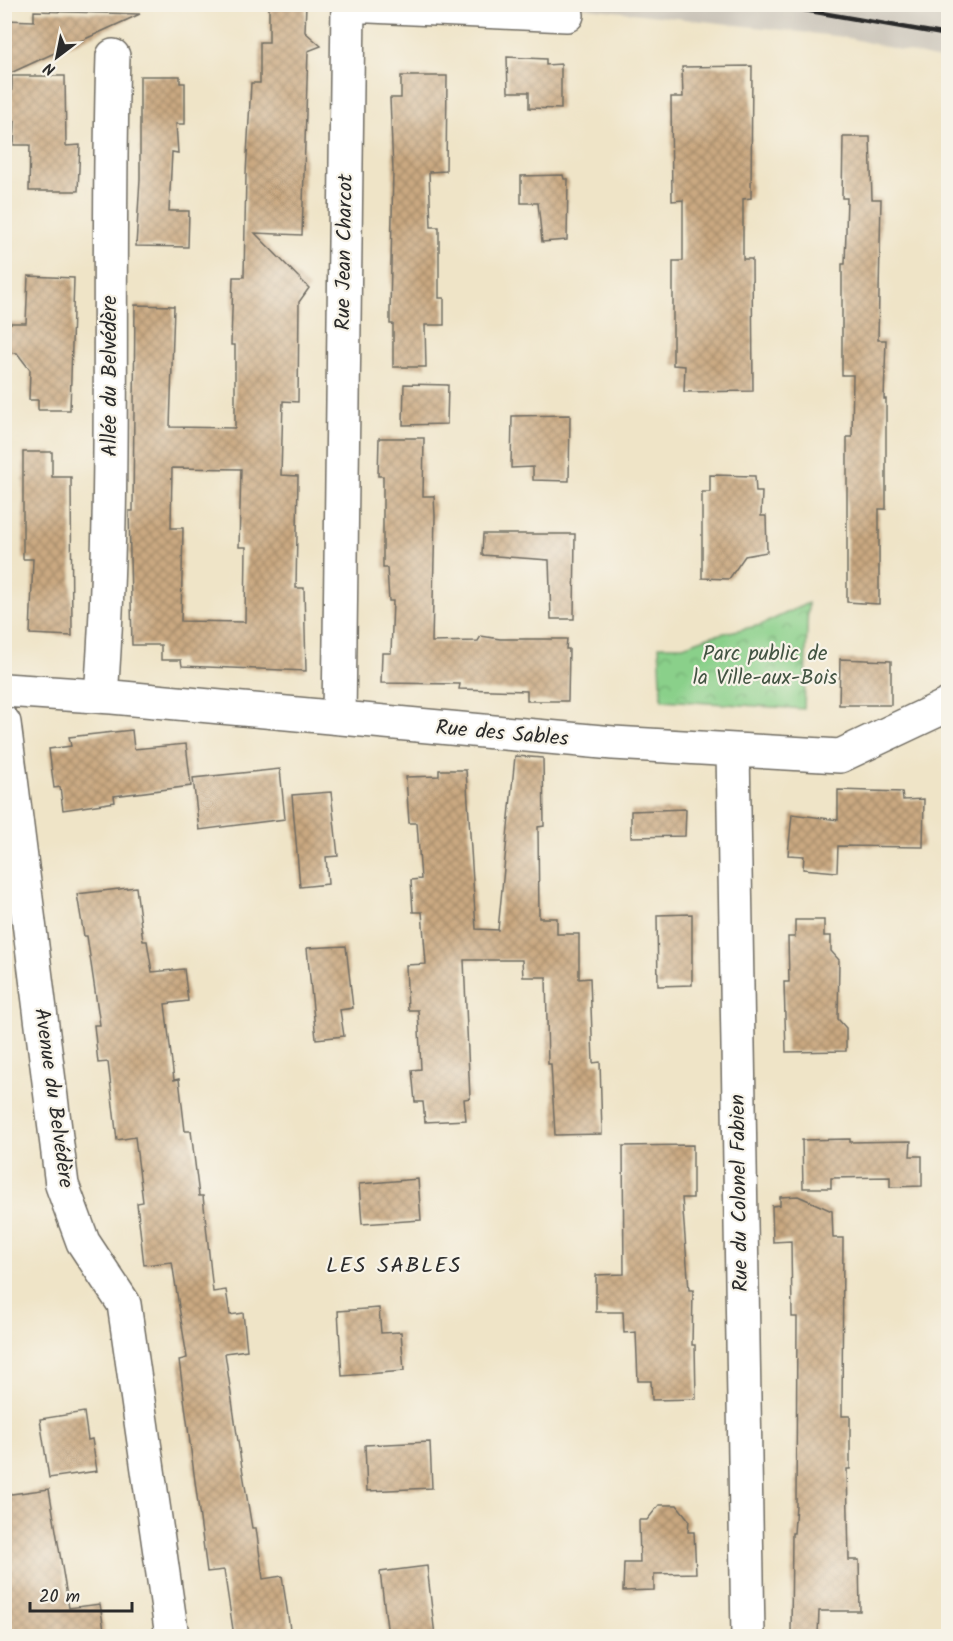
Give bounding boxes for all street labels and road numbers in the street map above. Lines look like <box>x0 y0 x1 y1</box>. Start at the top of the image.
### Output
street label: Rue Jean Charcot <box>327 173 363 331</box>
street label: Allée du Belvédère <box>94 295 127 457</box>
street label: Rue des Sables <box>434 712 570 756</box>
street label: Avenue du Belvédère <box>24 1006 82 1191</box>
street label: Rue du Colonel Fabien <box>722 1094 758 1292</box>

